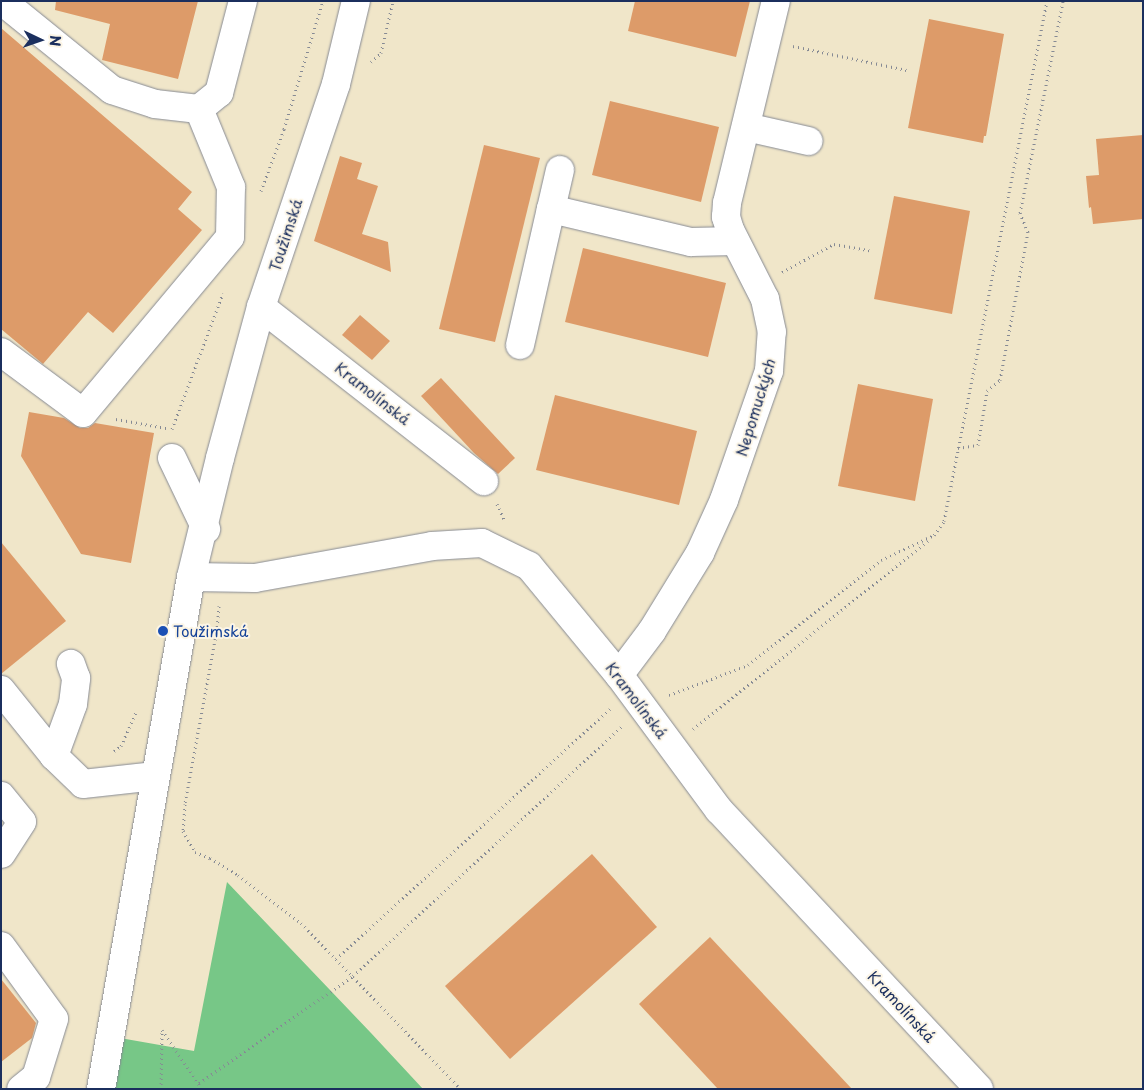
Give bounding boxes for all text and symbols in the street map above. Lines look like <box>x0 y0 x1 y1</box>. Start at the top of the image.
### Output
north arrow <box>15 15 65 65</box>
text: N <box>45 35 66 47</box>
street label: Toužimská <box>265 196 305 274</box>
street label: Nepomuckých <box>732 356 778 458</box>
street label: Kramolínská <box>332 358 414 428</box>
place label: Toužimská <box>173 622 248 640</box>
marker: Toužimská <box>157 625 169 637</box>
street label: Kramolínská <box>603 658 671 742</box>
street label: Kramolínská <box>865 967 939 1045</box>

